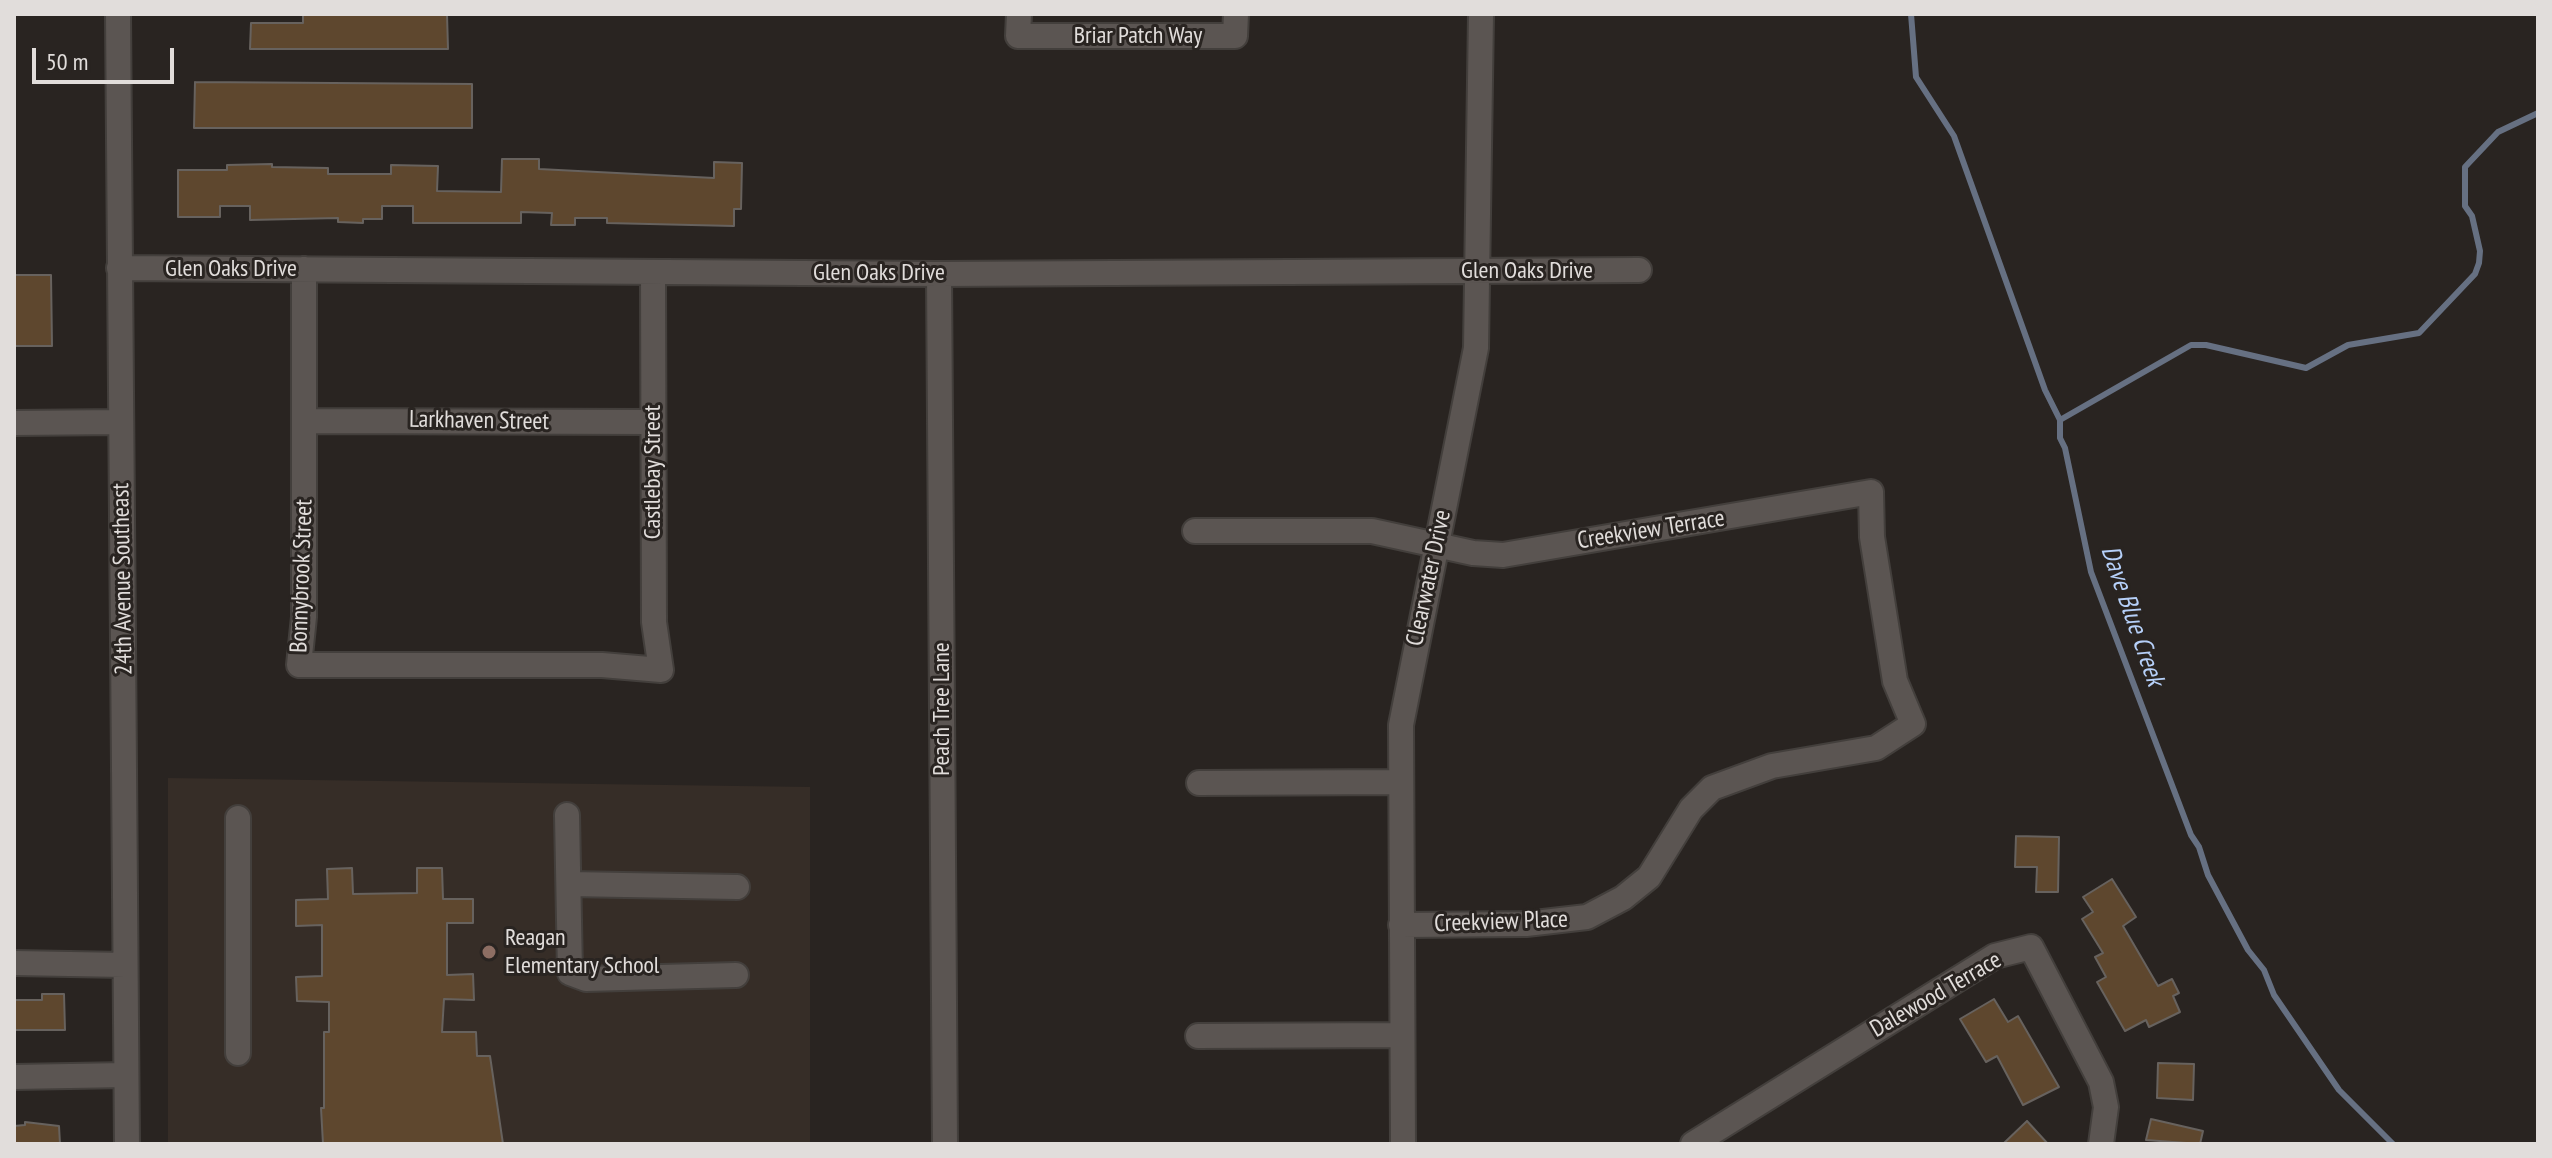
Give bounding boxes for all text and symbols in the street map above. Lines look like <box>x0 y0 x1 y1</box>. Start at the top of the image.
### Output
street label: Briar Patch Way <box>1074 22 1202 50</box>
scale bar <box>36 32 178 82</box>
text: 50 m <box>46 46 88 77</box>
street label: Glen Oaks Drive <box>165 255 297 283</box>
street label: Glen Oaks Drive <box>1461 257 1593 285</box>
street label: Glen Oaks Drive <box>813 259 945 287</box>
street label: Larkhaven Street <box>409 405 549 437</box>
street label: Castlebay Street <box>639 405 667 539</box>
street label: 24th Avenue Southeast <box>107 483 139 675</box>
street label: Bonnybrook Street <box>285 499 319 653</box>
street label: Creekview Terrace <box>1575 504 1727 556</box>
street label: Clearwater Drive <box>1401 508 1457 648</box>
water label: Dave Blue Creek <box>2093 542 2171 690</box>
street label: Peach Tree Lane <box>928 642 956 776</box>
street label: Creekview Place <box>1434 905 1568 939</box>
place label: Reagan Elementary School <box>505 924 659 980</box>
marker: Reagan Elementary School <box>480 943 498 961</box>
street label: Dalewood Terrace <box>1865 946 2007 1044</box>

